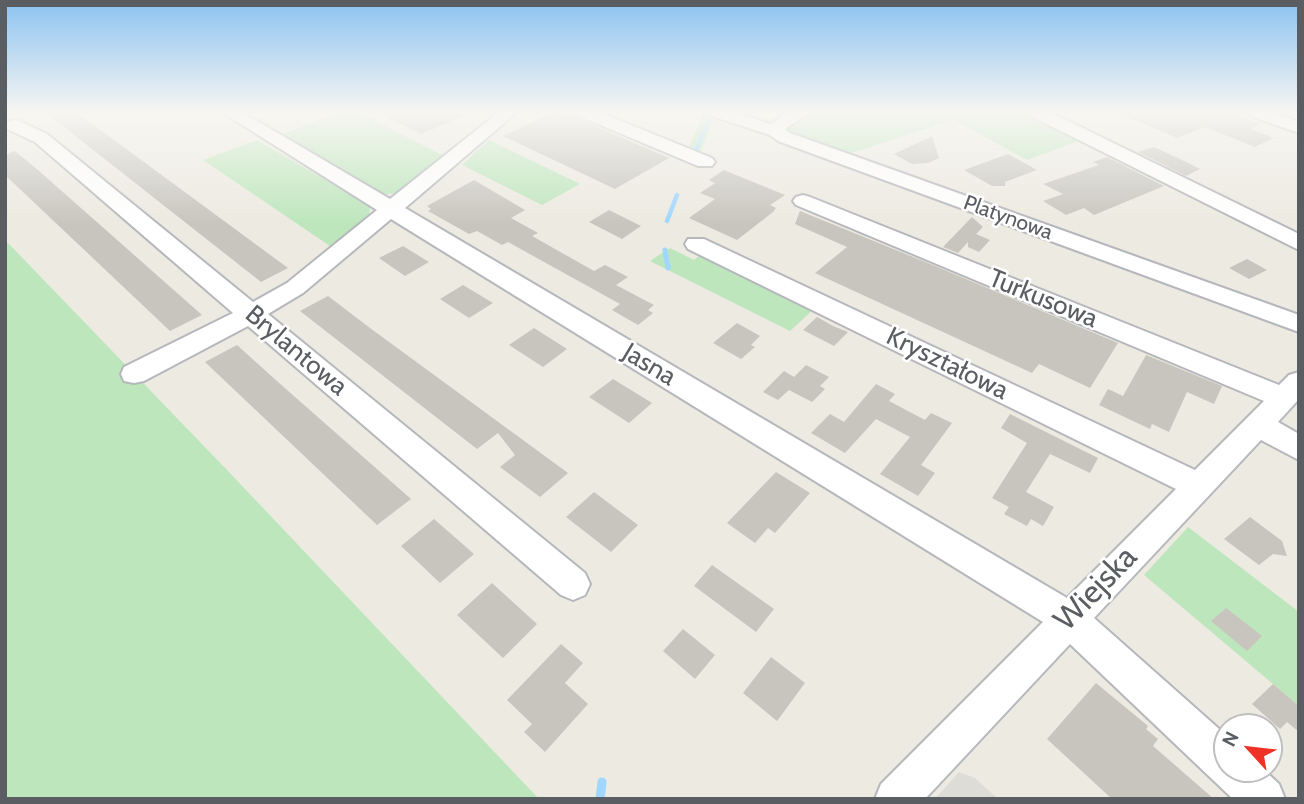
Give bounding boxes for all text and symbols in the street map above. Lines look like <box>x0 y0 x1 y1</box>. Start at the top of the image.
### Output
street label: Platynowa <box>960 190 1056 246</box>
street label: Turkusowa <box>984 263 1102 335</box>
street label: Brylantowa <box>239 299 353 403</box>
street label: Kryształowa <box>881 321 1013 407</box>
street label: Jasna <box>617 337 681 393</box>
street label: Wiejska <box>1046 539 1146 639</box>
north arrow <box>1213 713 1283 783</box>
text: N <box>1217 728 1244 750</box>

